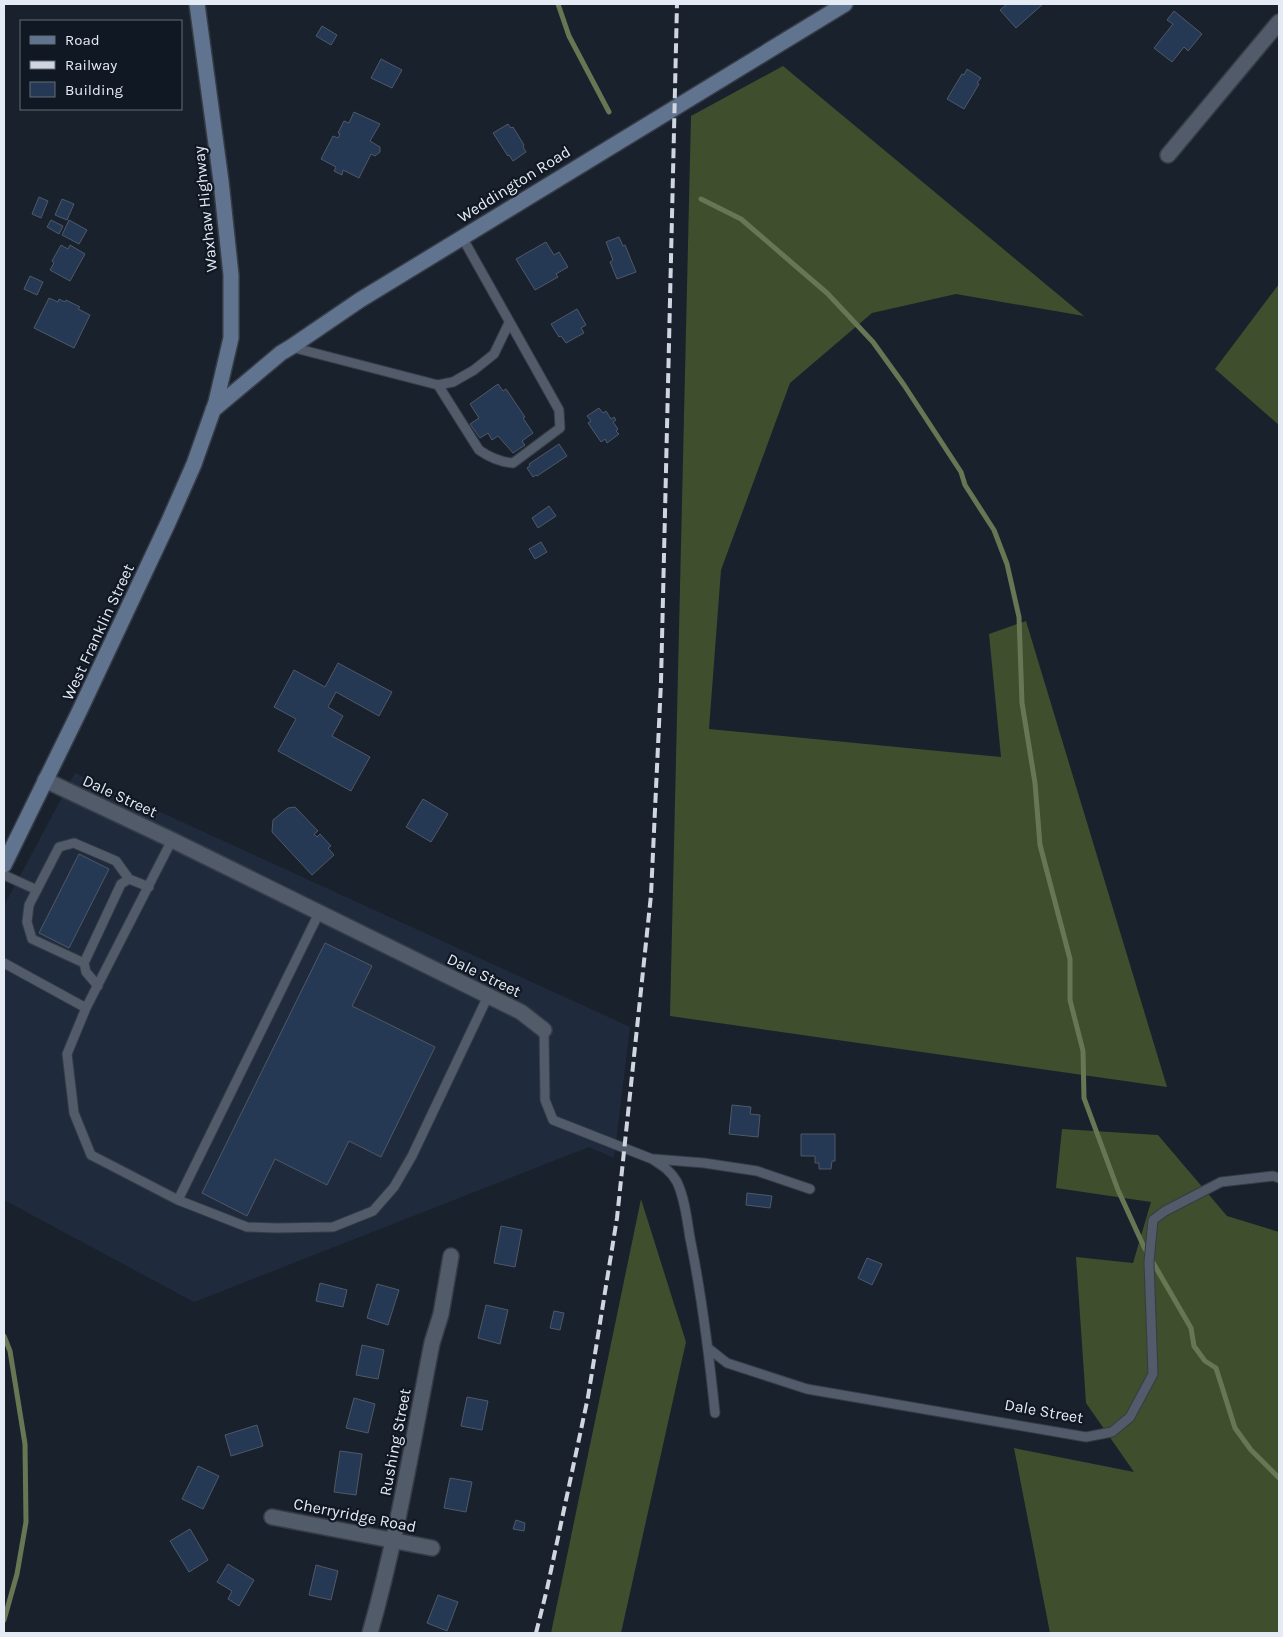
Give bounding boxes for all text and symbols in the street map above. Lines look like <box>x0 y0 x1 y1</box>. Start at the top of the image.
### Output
legend <box>20 20 182 110</box>
text: Road <box>65 31 100 49</box>
text: Railway <box>65 56 117 74</box>
text: Building <box>65 81 123 99</box>
street label: Weddington Road <box>454 142 574 226</box>
street label: Waxhaw Highway <box>189 144 221 273</box>
street label: West Franklin Street <box>58 561 138 703</box>
street label: Dale Street <box>80 771 160 821</box>
street label: Dale Street <box>444 949 524 1001</box>
street label: Rushing Street <box>375 1387 415 1497</box>
street label: Dale Street <box>1003 1395 1085 1427</box>
street label: Cherryridge Road <box>292 1494 418 1536</box>

